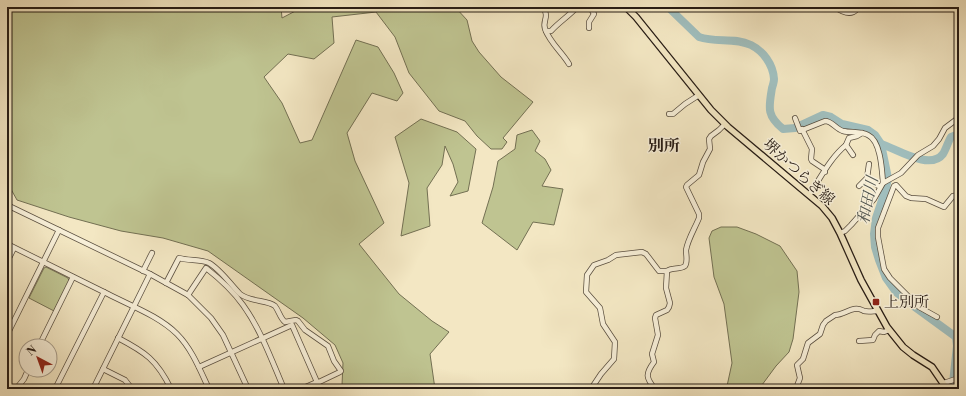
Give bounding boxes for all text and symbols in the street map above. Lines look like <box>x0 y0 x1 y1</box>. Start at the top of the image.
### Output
street label: 堺かつらぎ線 <box>759 135 838 210</box>
district label: 別所 <box>648 136 680 156</box>
water label: 和田川 <box>853 173 883 226</box>
place label: 上別所 <box>884 293 929 312</box>
marker: 上別所 <box>871 297 881 307</box>
north arrow <box>18 338 58 378</box>
text: N <box>24 343 40 359</box>

